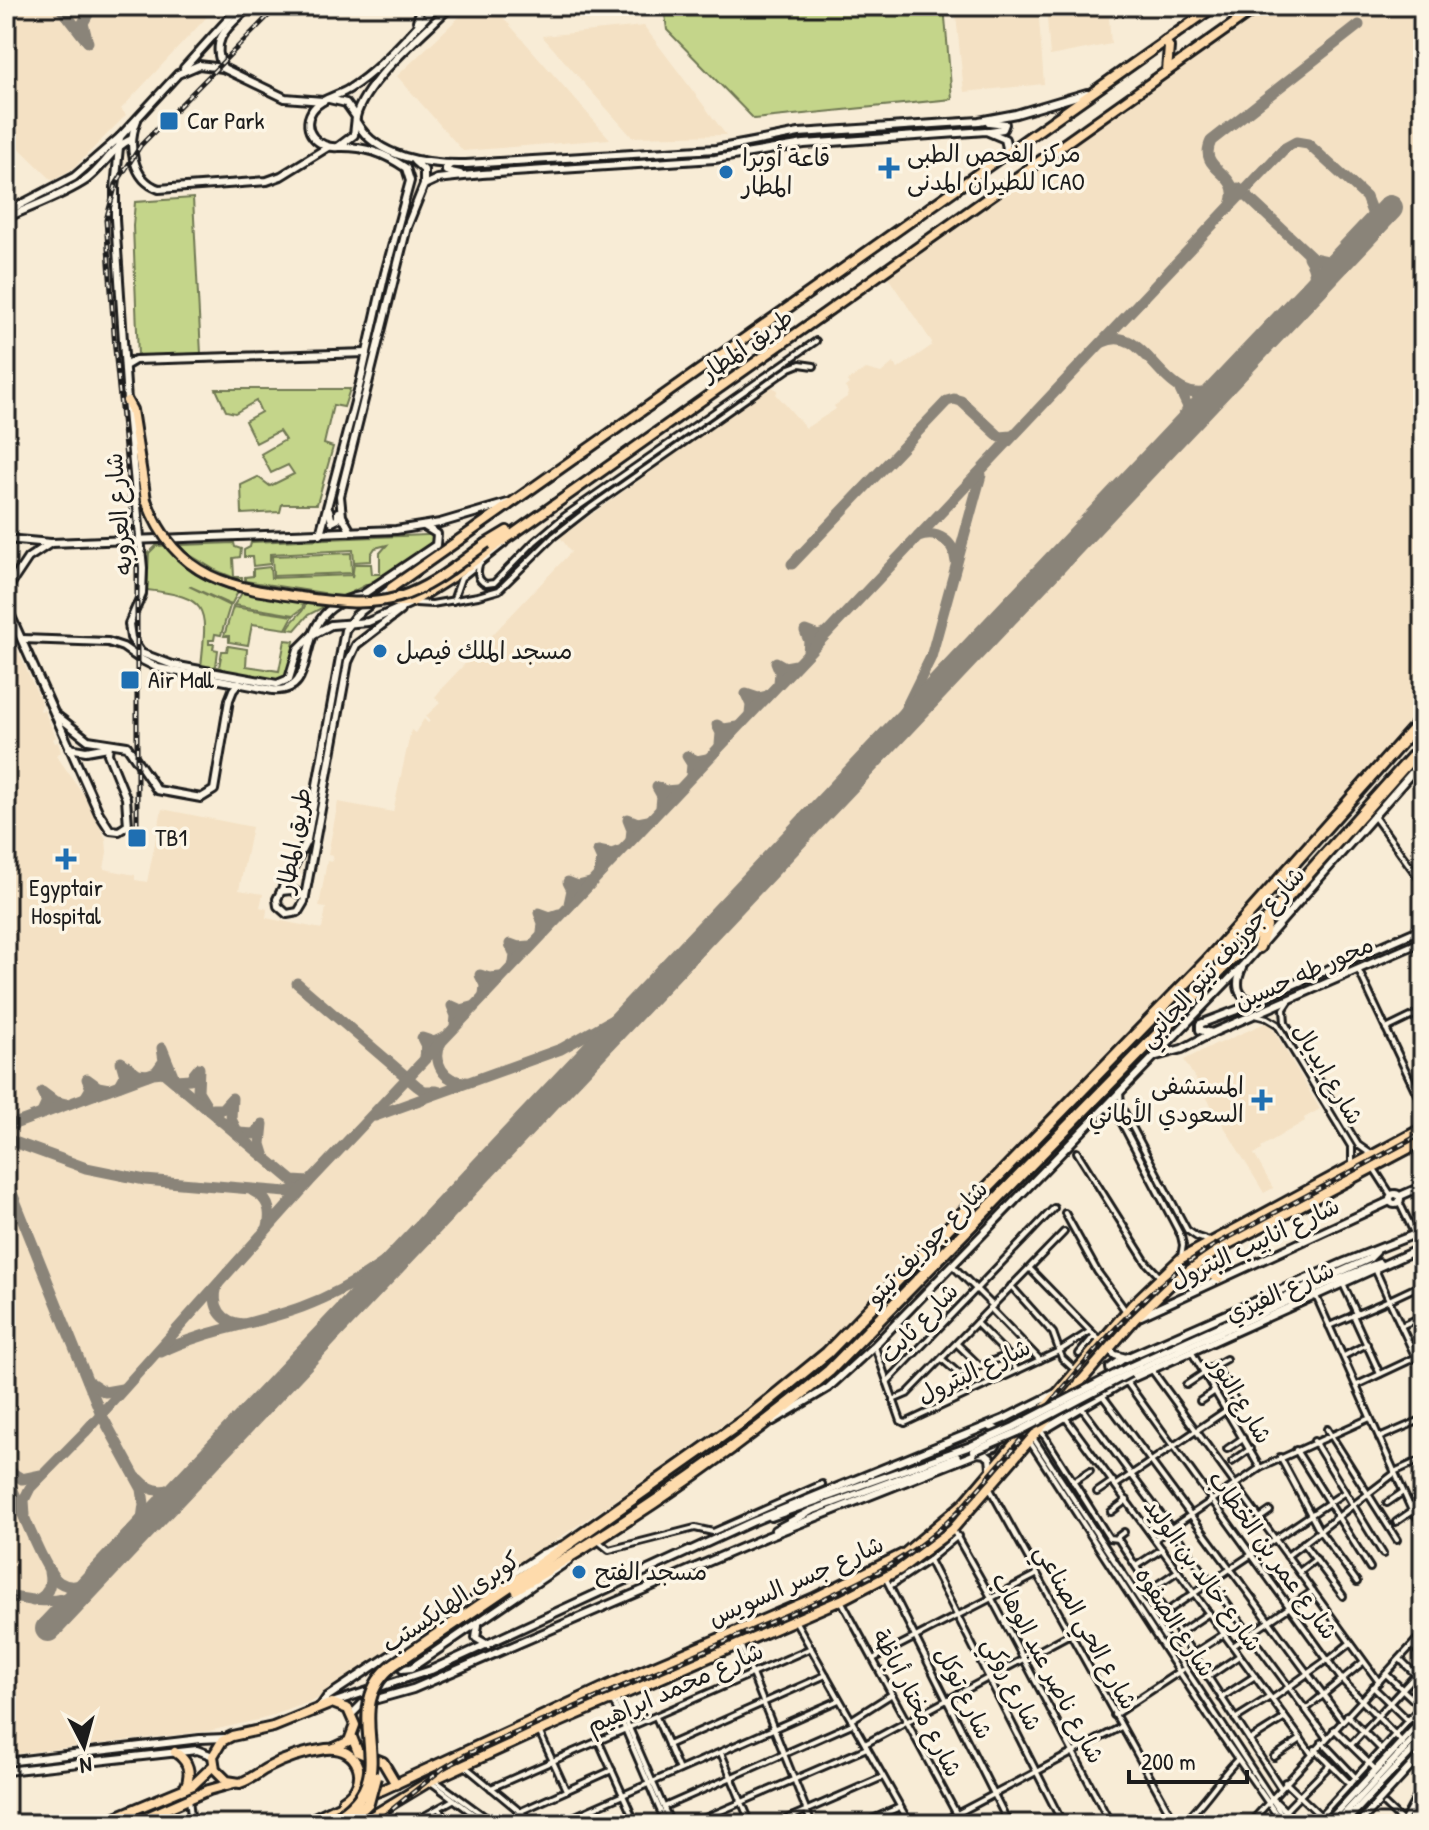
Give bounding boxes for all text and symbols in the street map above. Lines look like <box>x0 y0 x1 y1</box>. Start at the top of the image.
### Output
place label: Car Park <box>187 104 265 136</box>
marker: Car Park <box>158 110 180 132</box>
place label: مركز الفحص الطبى للطيران المدنى ICAO <box>907 137 1085 197</box>
place label: قاعة أوبرا المطار <box>740 141 830 201</box>
marker: مركز الفحص الطبى للطيران المدنى ICAO <box>878 157 900 179</box>
marker: قاعة أوبرا المطار <box>717 163 735 181</box>
street label: طريق المطار <box>692 301 799 389</box>
street label: شارع العروبه <box>97 451 141 577</box>
place label: مسجد الملك فيصل <box>396 634 573 666</box>
marker: مسجد الملك فيصل <box>371 642 389 660</box>
place label: Air Mall <box>148 663 215 695</box>
marker: Air Mall <box>119 669 141 691</box>
street label: طريق المطار <box>268 785 318 897</box>
place label: TB1 <box>155 821 187 853</box>
marker: TB1 <box>126 827 148 849</box>
marker: Egyptair Hospital <box>55 848 77 870</box>
street label: شارع جوزيف تيتو الجانبي <box>1131 859 1316 1058</box>
place label: Egyptair Hospital <box>29 871 103 931</box>
street label: محور طه حسين <box>1229 927 1378 1017</box>
street label: شارع ايديال <box>1284 1017 1372 1131</box>
place label: المستشفى السعودي الألماني <box>1089 1069 1244 1135</box>
marker: المستشفى السعودي الألماني <box>1251 1089 1273 1111</box>
street label: شارع جوزيف تيتو <box>857 1173 996 1315</box>
street label: شارع انابيب البترول <box>1165 1189 1345 1297</box>
street label: شارع الفيزي <box>1220 1253 1340 1331</box>
street label: شارع ثابت <box>872 1275 966 1371</box>
street label: شارع البترول <box>912 1330 1036 1412</box>
street label: شارع النور <box>1200 1348 1281 1450</box>
street label: شارع عمر بن الخطاب <box>1200 1463 1346 1647</box>
street label: شارع خالد بن الوليد <box>1136 1491 1270 1659</box>
street label: شارع جسر السويس <box>703 1527 889 1635</box>
street label: شارع الحي الصناعي <box>1023 1538 1146 1718</box>
street label: كوبرى الهايكستب <box>375 1543 526 1660</box>
place label: مسجد الفتح <box>595 1555 707 1588</box>
street label: شارع الصفوه <box>1127 1560 1223 1684</box>
marker: مسجد الفتح <box>570 1563 588 1581</box>
street label: شارع ناصر عبد الوهاب <box>983 1566 1113 1770</box>
street label: شارع مختار أباظة <box>864 1623 970 1783</box>
street label: شارع روكي <box>970 1631 1050 1739</box>
street label: شارع محمد ابراهيم <box>581 1634 769 1743</box>
street label: شارع توكل <box>927 1641 1001 1745</box>
north arrow <box>44 1706 124 1786</box>
scale bar <box>1129 1734 1247 1784</box>
text: 200 m <box>1141 1745 1196 1777</box>
text: N <box>78 1750 93 1781</box>

